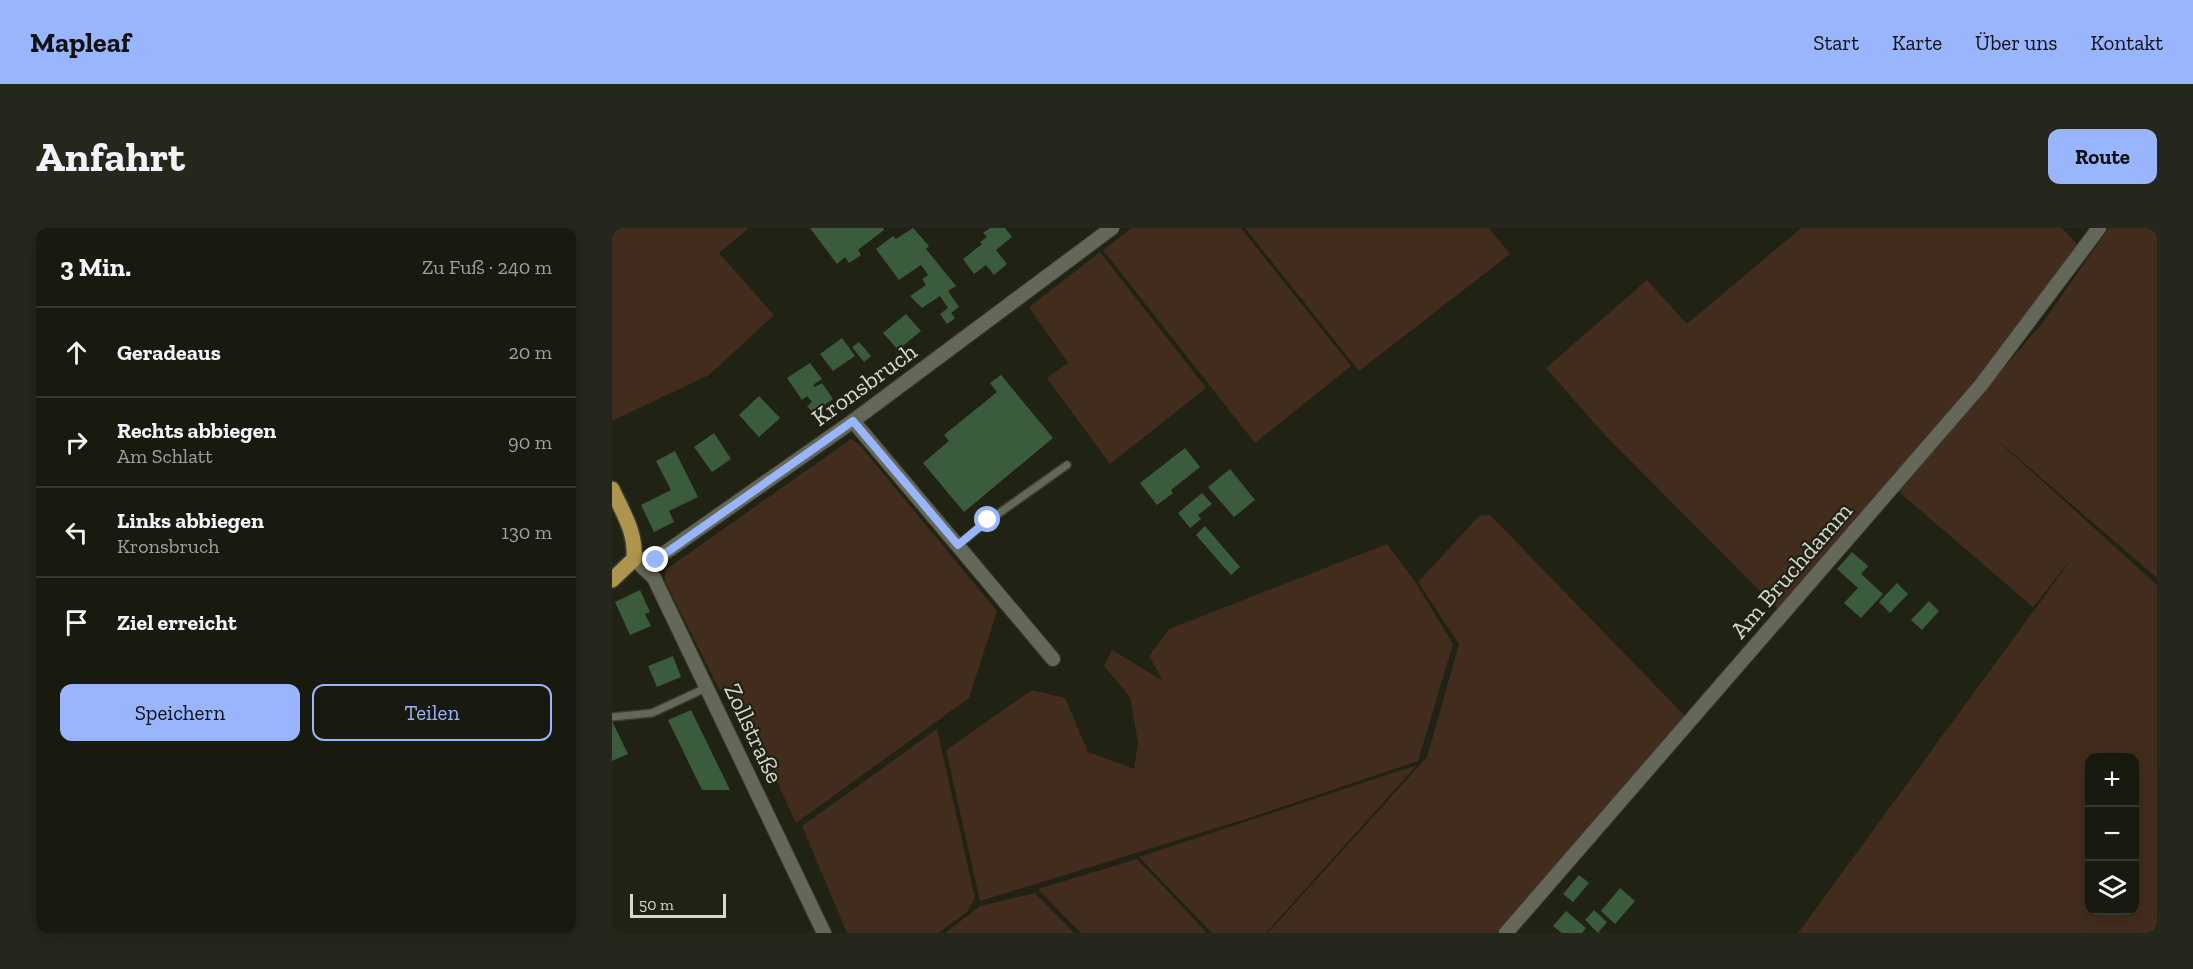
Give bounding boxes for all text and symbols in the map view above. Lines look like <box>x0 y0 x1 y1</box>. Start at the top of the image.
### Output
text: Mapleaf <box>30 26 130 59</box>
text: Start <box>1813 30 1859 55</box>
text: Karte <box>1892 30 1942 55</box>
text: Über uns <box>1975 30 2057 55</box>
text: Kontakt <box>2090 30 2163 55</box>
button: Route <box>2048 129 2157 184</box>
text: Anfahrt <box>36 131 185 182</box>
text: 3 Min. <box>60 251 131 283</box>
text: Zu Fuß · 240 m <box>422 255 552 279</box>
icon: ahead <box>60 336 93 369</box>
street label: Kronsbruch <box>806 336 923 432</box>
text: Geradeaus <box>117 339 221 366</box>
text: 20 m <box>508 340 552 364</box>
text: Rechts abbiegen <box>117 417 276 444</box>
icon: right <box>60 426 93 459</box>
text: 90 m <box>508 430 552 454</box>
text: Am Schlatt <box>117 444 213 468</box>
street label: Am Bruchdamm <box>1724 496 1858 644</box>
route start <box>974 506 1000 532</box>
text: Links abbiegen <box>117 507 264 534</box>
icon: left <box>60 516 93 549</box>
text: 130 m <box>501 520 552 544</box>
text: Kronsbruch <box>117 534 219 558</box>
route end <box>642 546 668 572</box>
icon: arrive <box>60 606 93 639</box>
text: Ziel erreicht <box>117 609 237 636</box>
street label: Zollstraße <box>718 678 790 788</box>
button: Speichern <box>60 684 300 741</box>
button: Teilen <box>312 684 552 741</box>
map controls <box>2085 753 2139 915</box>
button: + <box>2085 753 2139 807</box>
button: − <box>2085 807 2139 861</box>
button: layers <box>2085 861 2139 915</box>
scale bar <box>630 891 726 918</box>
text: 50 m <box>639 895 674 914</box>

